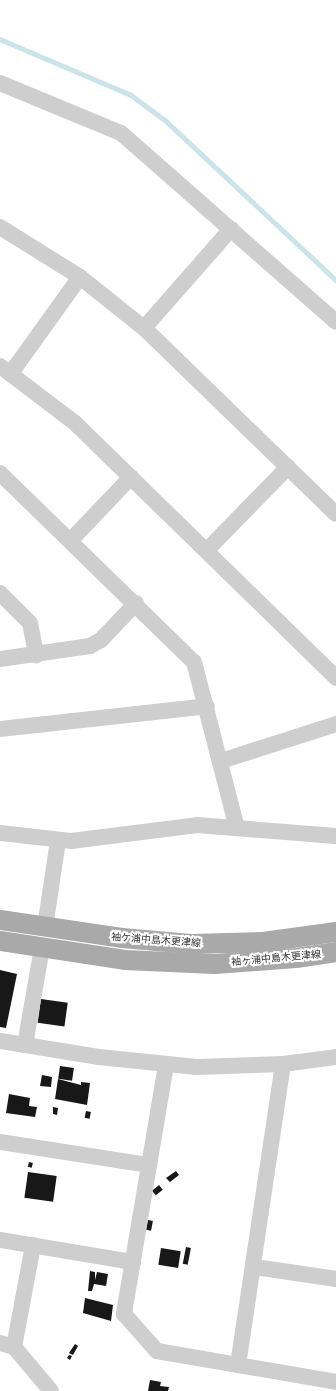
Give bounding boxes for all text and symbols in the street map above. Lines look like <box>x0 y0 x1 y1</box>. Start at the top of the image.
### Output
street label: 袖ケ浦中島木更津線 <box>111 931 201 949</box>
street label: 袖ヶ浦中島木更津線 <box>231 948 321 968</box>

